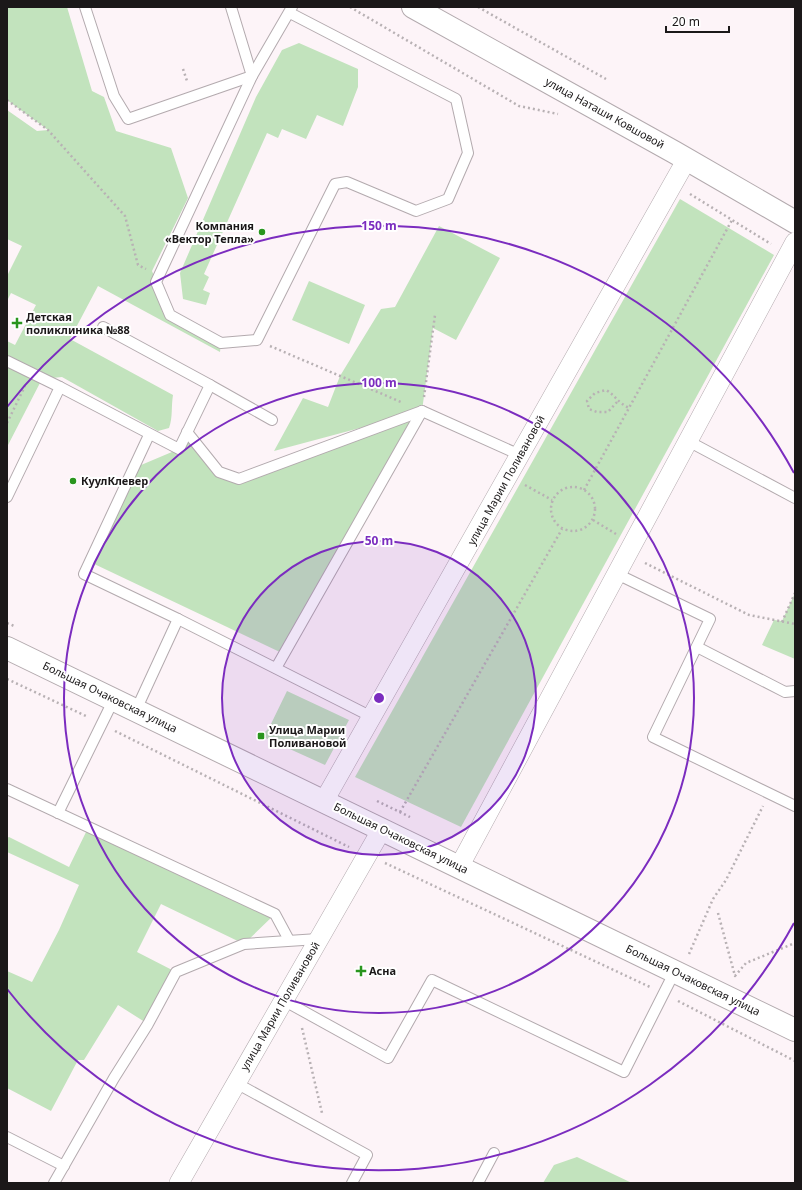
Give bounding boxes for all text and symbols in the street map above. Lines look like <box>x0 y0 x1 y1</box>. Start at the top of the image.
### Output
scale bar <box>666 8 729 34</box>
text: 20 m <box>672 13 700 30</box>
street label: улица Наташи Ковшовой <box>543 73 668 152</box>
text: 150 m <box>361 217 397 234</box>
place label: Компания «Вектор Тепла» <box>165 218 254 246</box>
marker: Компания «Вектор Тепла» <box>257 227 267 237</box>
place label: Детская поликлиника №88 <box>26 309 130 337</box>
marker: Детская поликлиника №88 <box>11 317 23 329</box>
text: 100 m <box>361 374 397 391</box>
street label: улица Марии Поливановой <box>464 412 548 547</box>
place label: КуулКлевер <box>81 473 148 488</box>
marker: КуулКлевер <box>68 476 78 486</box>
text: 50 m <box>365 532 393 549</box>
street label: Большая Очаковская улица <box>41 657 180 736</box>
centre of rings <box>372 691 386 705</box>
place label: Улица Марии Поливановой <box>269 722 346 750</box>
marker: Улица Марии Поливановой <box>256 731 266 741</box>
street label: Большая Очаковская улица <box>332 798 471 877</box>
street label: улица Марии Поливановой <box>236 939 323 1073</box>
street label: Большая Очаковская улица <box>624 940 763 1019</box>
place label: Асна <box>369 963 396 978</box>
marker: Асна <box>356 966 366 976</box>

